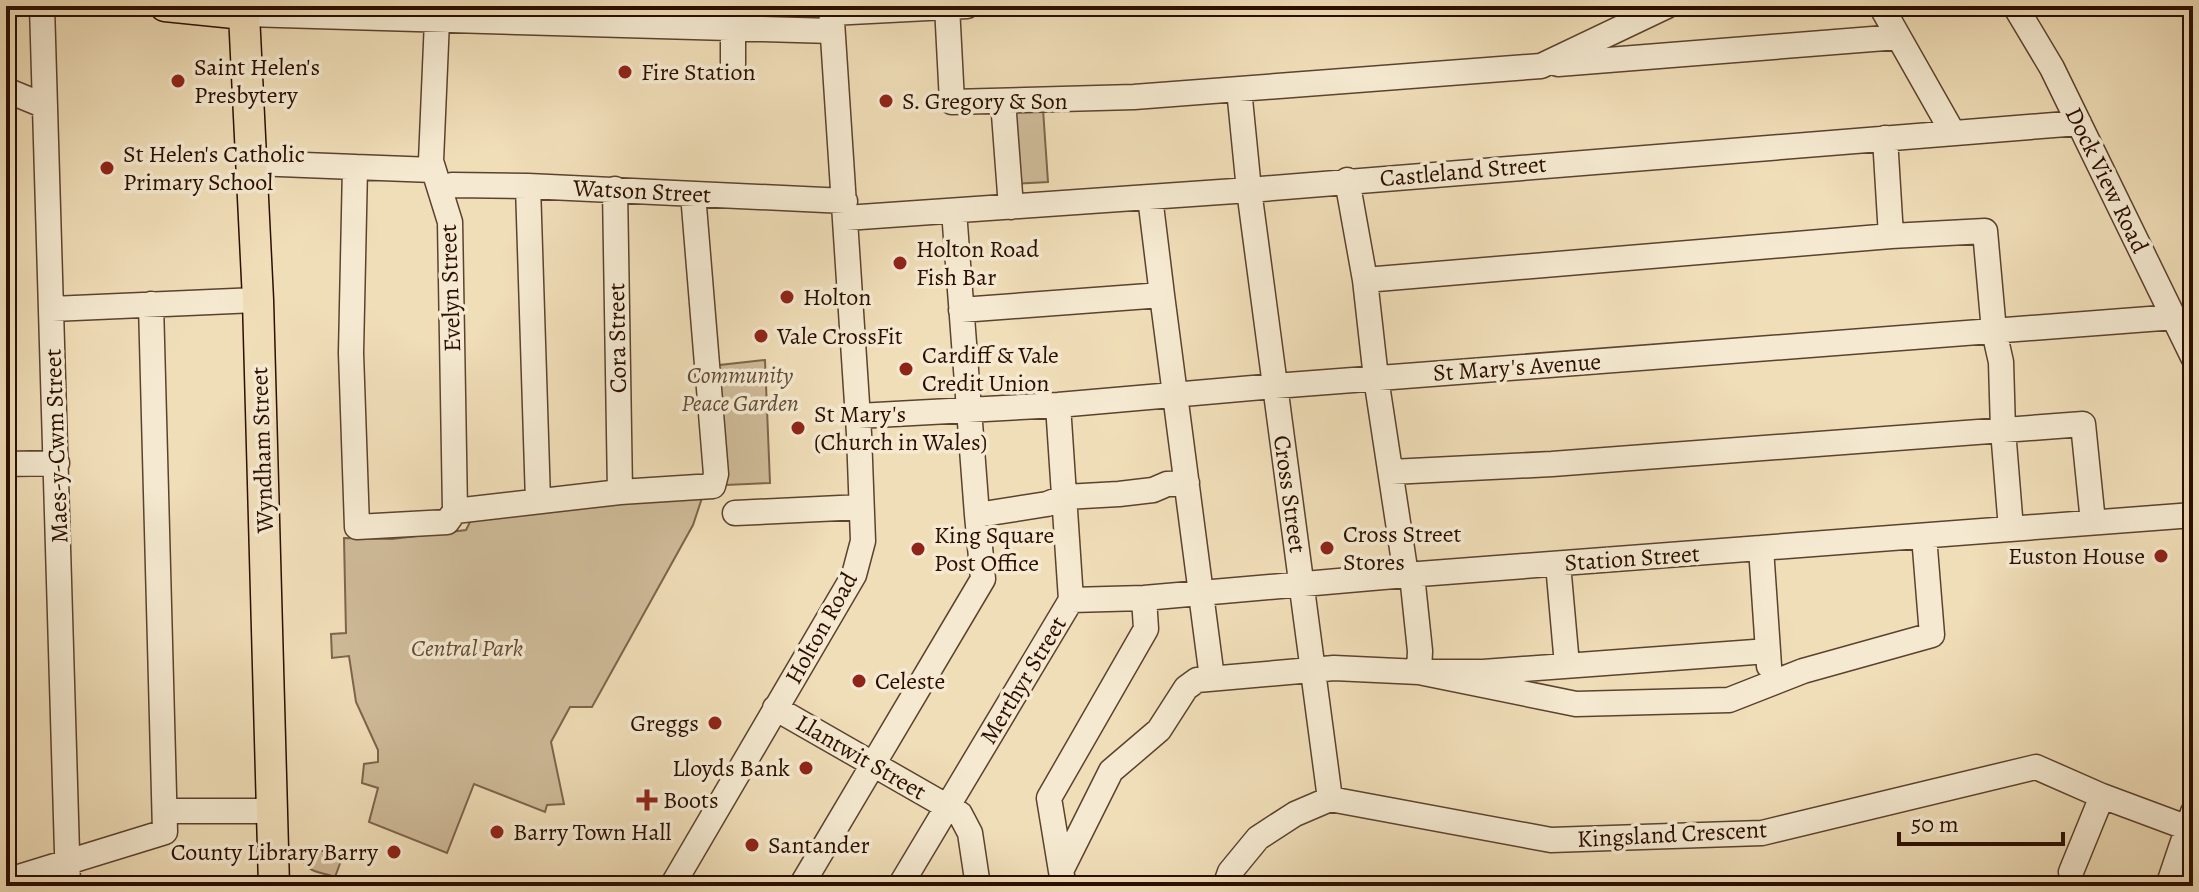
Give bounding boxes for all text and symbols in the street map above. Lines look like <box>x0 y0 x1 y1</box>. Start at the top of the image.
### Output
place label: Saint Helen's Presbytery <box>194 51 320 111</box>
place label: Fire Station <box>641 56 756 88</box>
marker: Fire Station <box>616 63 634 81</box>
marker: Saint Helen's Presbytery <box>169 72 187 90</box>
place label: S. Gregory & Son <box>902 85 1068 117</box>
marker: S. Gregory & Son <box>877 92 895 110</box>
street label: Dock View Road <box>2058 102 2156 258</box>
place label: St Helen's Catholic Primary School <box>123 138 305 198</box>
street label: Castleland Street <box>1378 148 1548 194</box>
marker: St Helen's Catholic Primary School <box>98 159 116 177</box>
street label: Watson Street <box>571 171 712 211</box>
street label: Evelyn Street <box>432 223 468 353</box>
place label: Holton Road Fish Bar <box>916 233 1039 293</box>
marker: Holton Road Fish Bar <box>891 254 909 272</box>
place label: Holton <box>803 281 871 313</box>
street label: Cora Street <box>600 282 634 393</box>
marker: Holton <box>778 288 796 306</box>
place label: Vale CrossFit <box>776 320 903 352</box>
marker: Vale CrossFit <box>752 327 770 345</box>
place label: Cardiff & Vale Credit Union <box>922 339 1059 399</box>
street label: St Mary's Avenue <box>1432 345 1602 389</box>
street label: Maes-y-Cwm Street <box>37 348 75 544</box>
park label: Community Peace Garden <box>681 359 799 419</box>
marker: Cardiff & Vale Credit Union <box>897 360 915 378</box>
street label: Wyndham Street <box>243 366 281 535</box>
place label: St Mary's (Church in Wales) <box>814 398 987 458</box>
marker: St Mary's (Church in Wales) <box>789 419 807 437</box>
street label: Cross Street <box>1266 433 1314 555</box>
place label: Cross Street Stores <box>1343 518 1462 578</box>
place label: King Square Post Office <box>934 519 1054 579</box>
street label: Station Street <box>1563 537 1701 579</box>
marker: Cross Street Stores <box>1318 539 1336 557</box>
marker: King Square Post Office <box>909 540 927 558</box>
place label: Euston House <box>2008 540 2145 572</box>
marker: Euston House <box>2152 547 2170 565</box>
street label: Holton Road <box>777 566 865 690</box>
street label: Merthyr Street <box>972 610 1074 750</box>
park label: Central Park <box>411 632 523 664</box>
place label: Celeste <box>875 665 945 697</box>
marker: Celeste <box>850 672 868 690</box>
place label: Greggs <box>630 707 699 739</box>
street label: Llantwit Street <box>790 707 932 807</box>
marker: Greggs <box>706 714 724 732</box>
place label: Lloyds Bank <box>672 752 790 784</box>
marker: Lloyds Bank <box>797 759 815 777</box>
place label: Boots <box>663 784 719 816</box>
marker: Boots <box>638 791 656 809</box>
scale bar <box>1899 796 2063 846</box>
text: 50 m <box>1911 808 1959 840</box>
street label: Kingsland Crescent <box>1576 813 1768 855</box>
place label: Barry Town Hall <box>513 816 671 848</box>
marker: Barry Town Hall <box>488 823 506 841</box>
place label: Santander <box>768 829 870 861</box>
place label: County Library Barry <box>171 836 378 868</box>
marker: Santander <box>743 836 761 854</box>
marker: County Library Barry <box>385 843 403 861</box>

